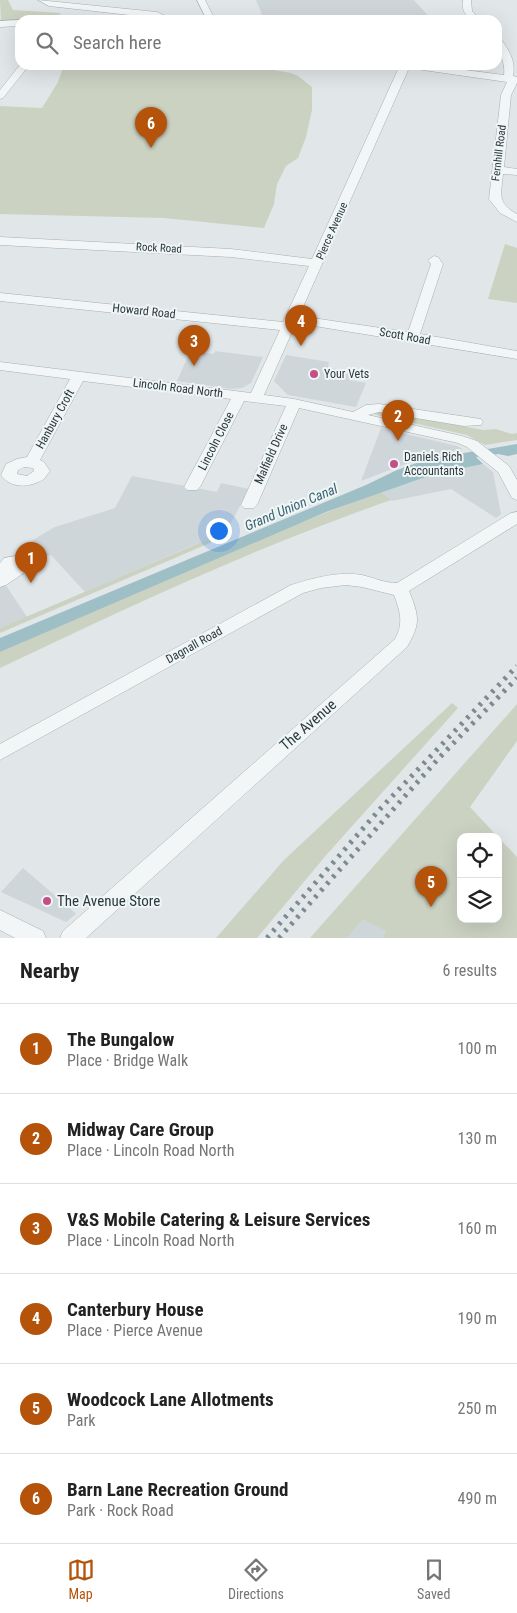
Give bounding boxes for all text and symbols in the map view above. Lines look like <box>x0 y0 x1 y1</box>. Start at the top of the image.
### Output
search box <box>15 15 502 70</box>
icon: search <box>33 29 61 57</box>
text: Search here <box>73 31 161 54</box>
pin: 6 <box>135 107 167 148</box>
street label: Fernhill Road <box>489 124 509 182</box>
street label: Pierce Avenue <box>314 200 350 262</box>
street label: Rock Road <box>136 240 182 256</box>
street label: Howard Road <box>112 301 176 321</box>
pin: 4 <box>285 305 317 346</box>
pin: 3 <box>178 325 210 366</box>
street label: Scott Road <box>378 325 432 347</box>
place label: Your Vets <box>324 367 369 381</box>
marker: Your Vets <box>308 368 320 380</box>
street label: Lincoln Road North <box>132 376 224 401</box>
street label: Hanbury Croft <box>33 386 77 451</box>
pin: 2 <box>382 400 414 441</box>
street label: Lincoln Close <box>195 409 237 473</box>
street label: Malfield Drive <box>251 421 291 486</box>
place label: Daniels Rich Accountants <box>404 450 464 478</box>
marker: Daniels Rich Accountants <box>388 458 400 470</box>
water label: Grand Union Canal <box>242 480 341 534</box>
your location <box>206 518 232 544</box>
pin: 1 <box>15 542 47 583</box>
street label: Dagnall Road <box>163 624 225 666</box>
street label: The Avenue <box>276 696 340 754</box>
map controls <box>457 833 502 923</box>
button: locate <box>457 833 502 878</box>
pin: 5 <box>415 866 447 907</box>
button: layers <box>457 878 502 923</box>
place label: The Avenue Store <box>57 892 160 910</box>
marker: The Avenue Store <box>41 895 53 907</box>
text: Nearby <box>20 959 79 983</box>
text: 6 results <box>442 961 497 980</box>
text: The Bungalow <box>67 1028 174 1051</box>
text: 1 <box>32 1039 40 1058</box>
text: 100 m <box>458 1039 497 1058</box>
text: Place · Bridge Walk <box>67 1051 188 1070</box>
text: Midway Care Group <box>67 1118 214 1141</box>
text: 2 <box>32 1129 40 1148</box>
text: 130 m <box>458 1129 497 1148</box>
text: Place · Lincoln Road North <box>67 1141 234 1160</box>
text: V&S Mobile Catering & Leisure Services <box>67 1208 370 1231</box>
text: 3 <box>32 1219 40 1238</box>
text: 160 m <box>458 1219 497 1238</box>
text: Place · Lincoln Road North <box>67 1231 234 1250</box>
text: Canterbury House <box>67 1298 204 1321</box>
text: 4 <box>32 1309 40 1328</box>
text: 190 m <box>458 1309 497 1328</box>
text: Place · Pierce Avenue <box>67 1321 203 1340</box>
text: Woodcock Lane Allotments <box>67 1388 274 1411</box>
text: 5 <box>32 1399 40 1418</box>
text: 250 m <box>458 1399 497 1418</box>
text: Park <box>67 1411 96 1430</box>
text: Barn Lane Recreation Ground <box>67 1478 288 1501</box>
text: 6 <box>32 1489 40 1508</box>
text: 490 m <box>458 1489 497 1508</box>
text: Park · Rock Road <box>67 1501 174 1520</box>
tab: Map <box>67 1556 95 1602</box>
tab: Directions <box>228 1556 284 1602</box>
tab: Saved <box>417 1556 450 1602</box>

